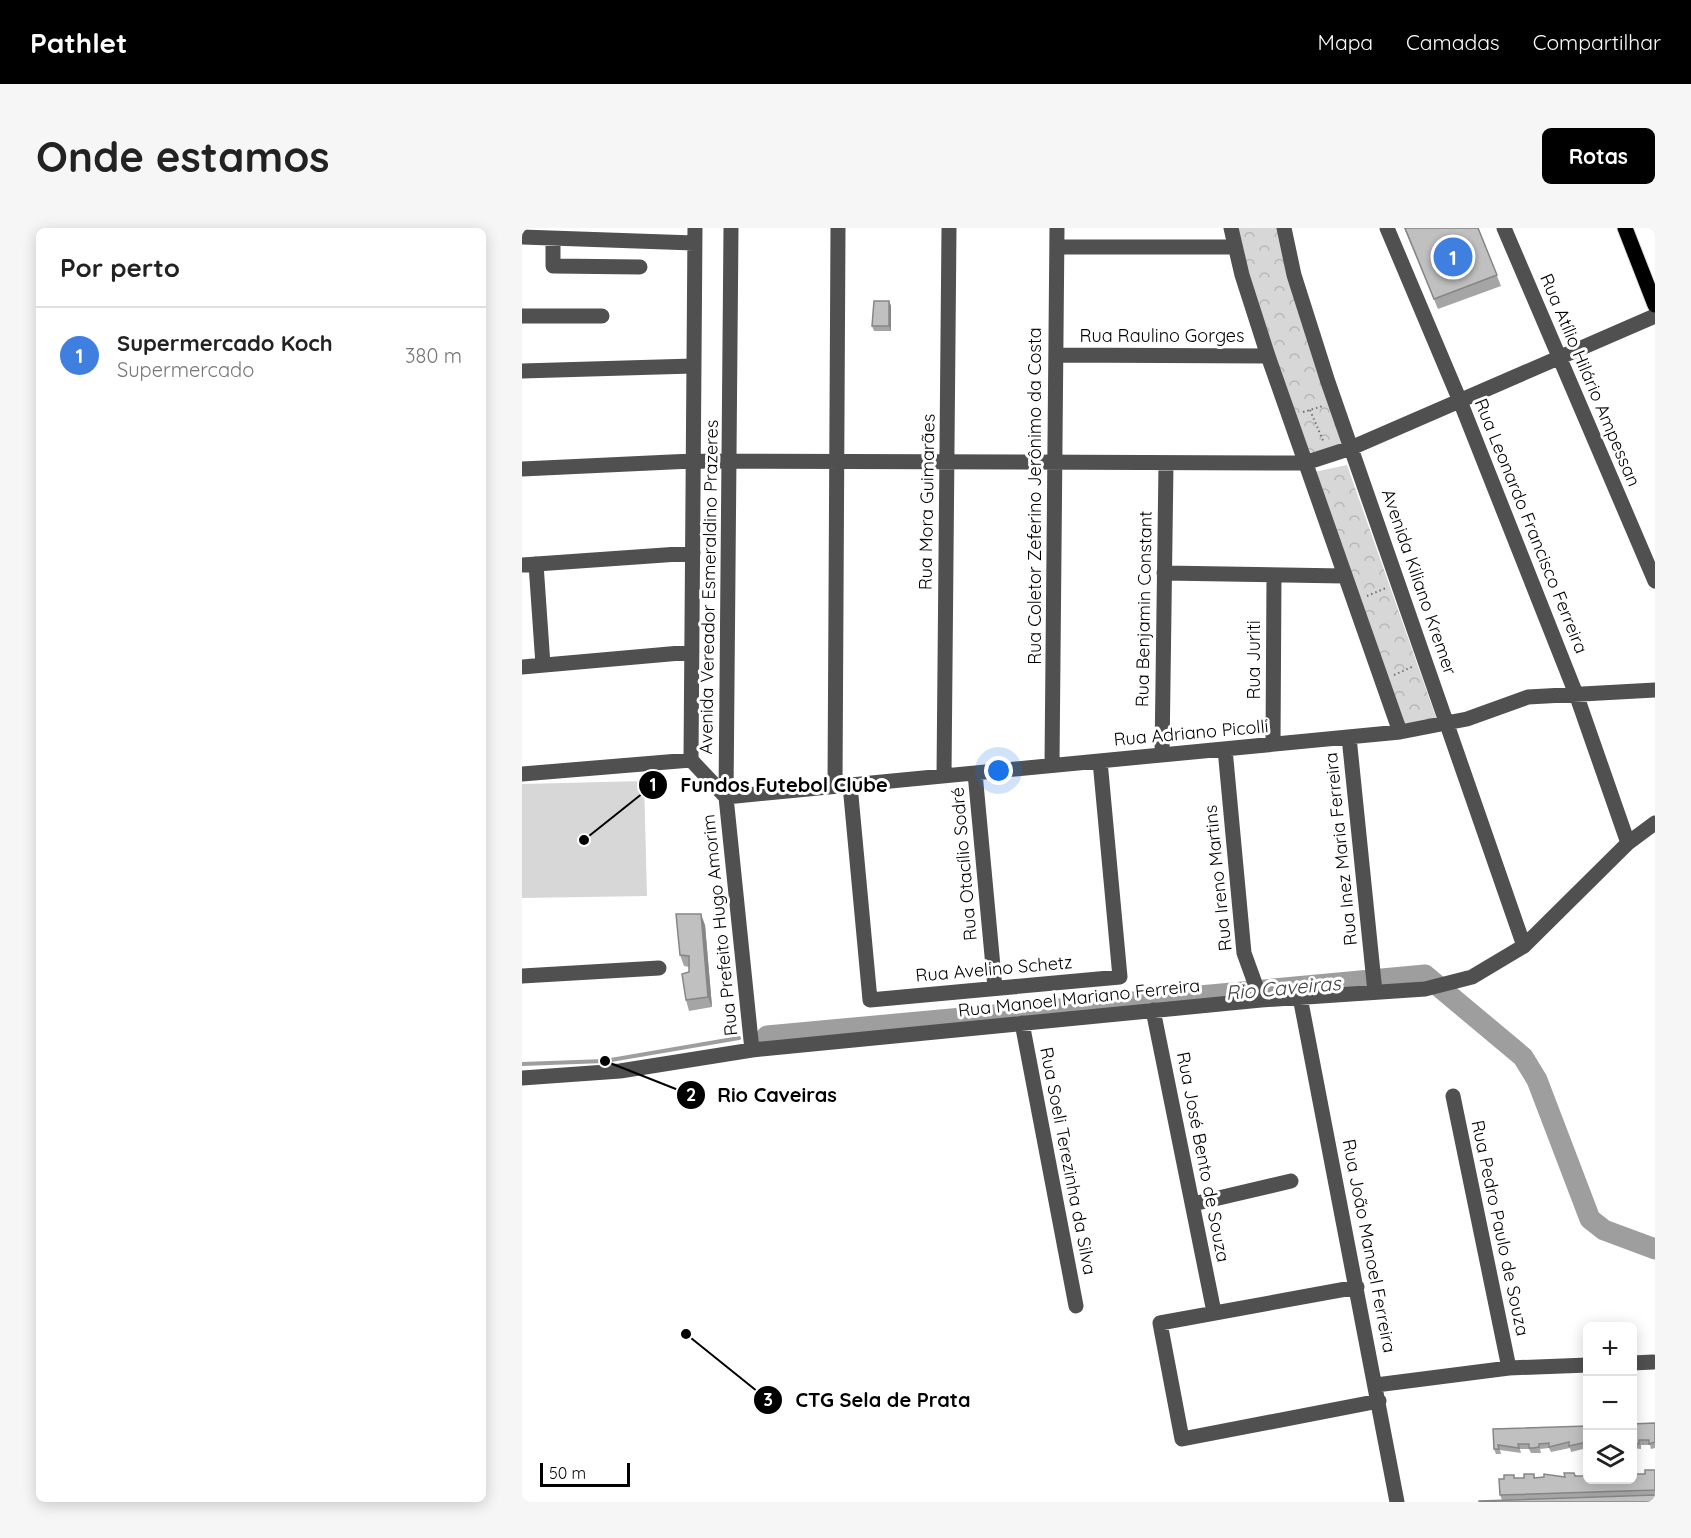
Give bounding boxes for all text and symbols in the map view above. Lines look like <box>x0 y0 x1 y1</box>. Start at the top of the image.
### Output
text: Pathlet <box>30 25 127 60</box>
text: Mapa <box>1318 29 1373 55</box>
text: Camadas <box>1406 29 1500 55</box>
text: Compartilhar <box>1533 29 1661 55</box>
button: Rotas <box>1542 128 1655 184</box>
text: Onde estamos <box>36 130 330 183</box>
pin: 1 <box>1434 234 1472 279</box>
text: Por perto <box>60 251 180 284</box>
street label: Rua Atílio Hilário Ampessan <box>1535 270 1646 490</box>
street label: Rua Raulino Gorges <box>1080 324 1244 347</box>
street label: Rua Coletor Zeferino Jerônimo da Costa <box>1023 327 1046 665</box>
text: Supermercado Koch <box>117 329 333 357</box>
text: 1 <box>76 343 83 368</box>
text: 380 m <box>405 343 462 368</box>
text: Supermercado <box>117 357 254 382</box>
street label: Rua Leonardo Francisco Ferreira <box>1470 395 1593 657</box>
street label: Rua Mora Guimarães <box>913 414 940 590</box>
street label: Avenida Vereador Esmeraldino Prazeres <box>694 419 723 754</box>
street label: Avenida Kiliano Kremer <box>1377 486 1462 678</box>
street label: Rua Benjamin Constant <box>1130 511 1157 707</box>
street label: Rua Juriti <box>1242 620 1265 700</box>
street label: Rua Adriano Picolli <box>1113 714 1269 751</box>
street label: Rua Inez Maria Ferreira <box>1319 751 1362 947</box>
your location <box>984 756 1013 785</box>
callout: Fundos Futebol Clube <box>638 766 900 804</box>
text: Fundos Futebol Clube <box>680 772 888 797</box>
text: 1 <box>649 773 657 796</box>
street label: Rua Otacílio Sodré <box>945 786 982 942</box>
street label: Rua Ireno Martins <box>1198 804 1237 952</box>
street label: Rua Prefeito Hugo Amorim <box>696 813 743 1037</box>
street label: Rua Avelino Schetz <box>915 950 1073 987</box>
water label: Rio Caveiras <box>1224 970 1343 1005</box>
street label: Rua Manoel Mariano Ferreira <box>957 973 1201 1022</box>
street label: Rua Soeli Terezinha da Silva <box>1035 1045 1102 1277</box>
street label: Rua José Bento de Souza <box>1172 1050 1235 1264</box>
callout: Rio Caveiras <box>676 1076 849 1114</box>
text: Rio Caveiras <box>717 1082 837 1107</box>
text: 2 <box>686 1083 696 1106</box>
street label: Rua Pedro Paulo de Souza <box>1466 1118 1535 1338</box>
street label: Rua João Manoel Ferreira <box>1337 1137 1402 1355</box>
map controls <box>1583 1322 1637 1484</box>
button: + <box>1583 1322 1637 1376</box>
button: − <box>1583 1376 1637 1430</box>
callout: CTG Sela de Prata <box>753 1381 983 1419</box>
text: CTG Sela de Prata <box>795 1387 971 1412</box>
text: 3 <box>763 1388 773 1411</box>
button: layers <box>1583 1430 1637 1484</box>
scale bar <box>540 1460 630 1488</box>
text: 50 m <box>549 1463 586 1483</box>

